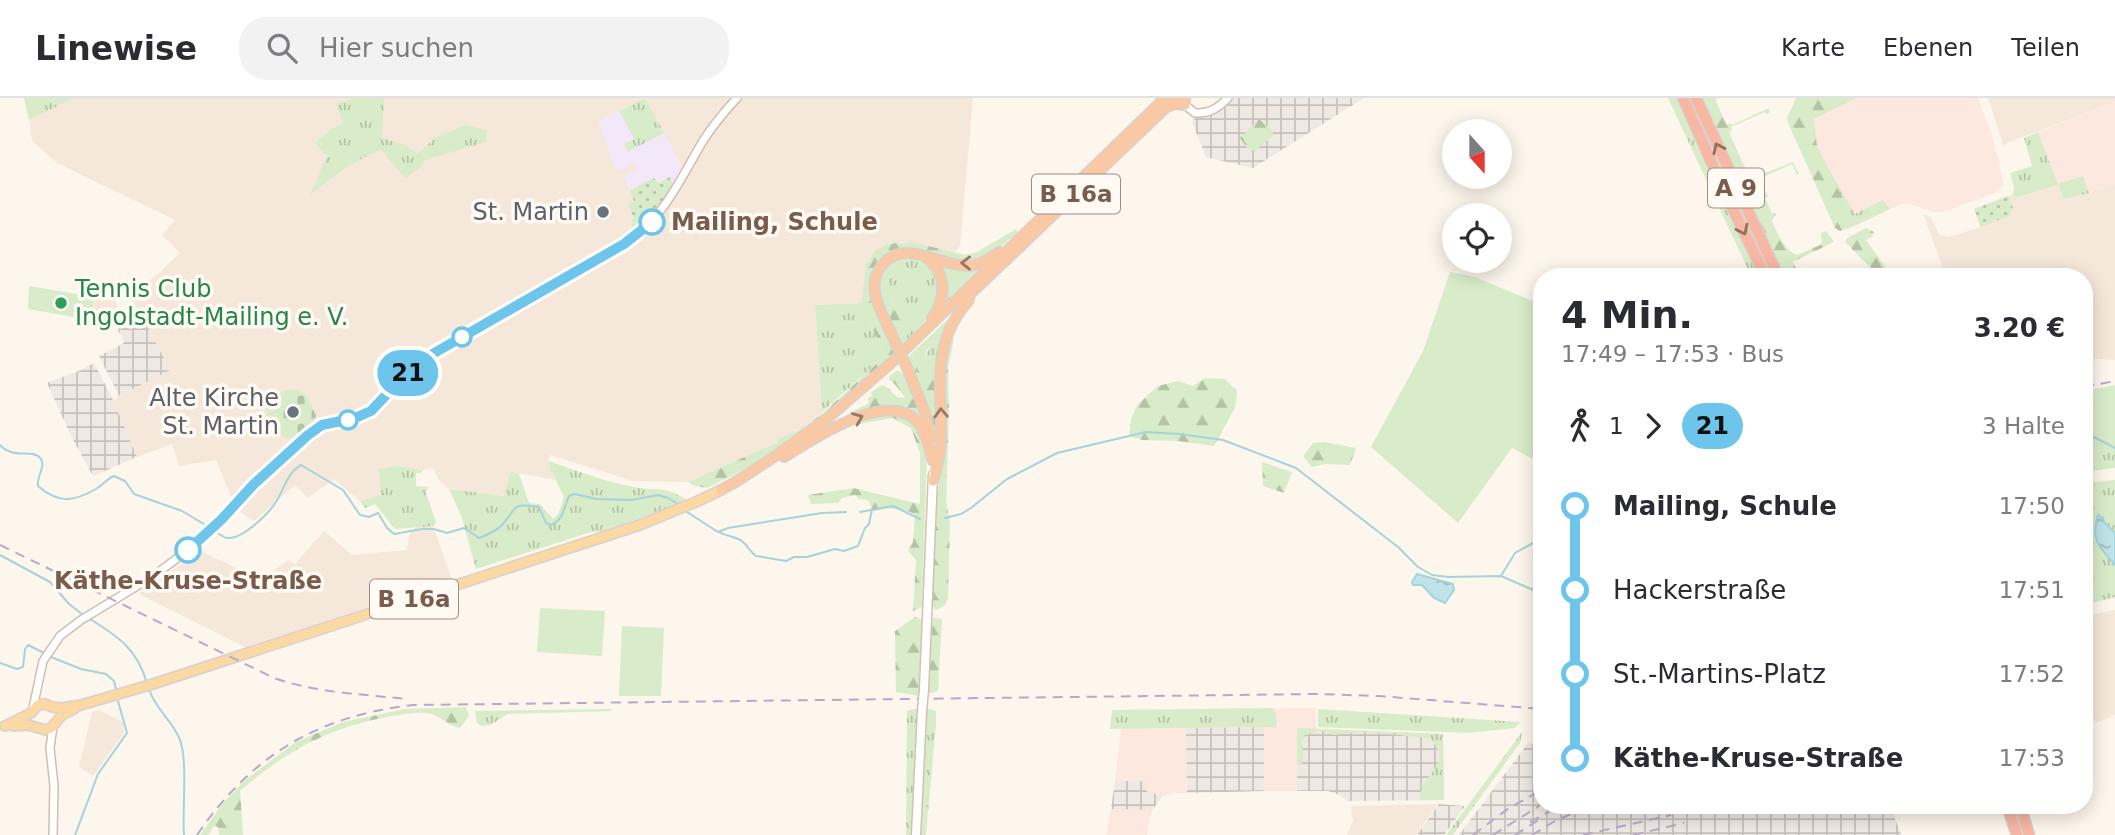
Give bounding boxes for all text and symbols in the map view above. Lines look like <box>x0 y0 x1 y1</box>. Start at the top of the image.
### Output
search box <box>239 17 729 80</box>
text: Linewise <box>35 29 197 68</box>
icon: search <box>263 29 301 67</box>
text: Hier suchen <box>319 33 474 63</box>
text: Karte <box>1781 34 1845 62</box>
text: Ebenen <box>1883 34 1973 62</box>
text: Teilen <box>2011 34 2080 62</box>
north arrow <box>1442 119 1512 189</box>
map controls <box>1442 119 1512 273</box>
one-way arrow <box>1712 143 1726 155</box>
road number: A 9 <box>1708 169 1764 208</box>
road number: B 16a <box>1032 174 1120 214</box>
place label: St. Martin <box>473 198 589 226</box>
button: locate <box>1442 203 1512 273</box>
marker: St. Martin <box>595 204 611 220</box>
place label: Mailing, Schule <box>671 208 878 236</box>
marker: Mailing, Schule <box>639 209 665 235</box>
one-way arrow <box>1735 223 1749 235</box>
one-way arrow <box>960 256 971 271</box>
place label: Tennis Club Ingolstadt-Mailing e. V. <box>74 275 348 331</box>
text: 4 Min. <box>1561 293 1693 337</box>
marker: Tennis Club Ingolstadt-Mailing e. V. <box>53 295 69 311</box>
text: 3.20 € <box>1974 313 2065 343</box>
unlabelled marker <box>452 327 472 347</box>
text: 17:49 – 17:53 · Bus <box>1561 341 1784 367</box>
line badge: 21 <box>376 350 440 396</box>
text: 21 <box>391 359 425 387</box>
place label: Alte Kirche St. Martin <box>149 384 279 440</box>
marker: Alte Kirche St. Martin <box>285 404 301 420</box>
icon: walk <box>1561 407 1599 445</box>
icon: forward <box>1634 407 1672 445</box>
one-way arrow <box>933 408 948 419</box>
unlabelled marker <box>338 410 358 430</box>
one-way arrow <box>850 412 863 426</box>
text: 21 <box>1696 412 1729 440</box>
text: 1 <box>1609 413 1624 439</box>
text: 3 Halte <box>1982 413 2065 439</box>
text: Mailing, Schule <box>1613 491 1837 521</box>
text: 17:50 <box>1999 493 2065 519</box>
marker: Käthe-Kruse-Straße <box>175 537 201 563</box>
place label: Käthe-Kruse-Straße <box>54 567 322 595</box>
text: Hackerstraße <box>1613 575 1786 605</box>
text: 17:51 <box>1999 577 2065 603</box>
road number: B 16a <box>370 579 458 618</box>
text: St.-Martins-Platz <box>1613 659 1826 689</box>
text: 17:52 <box>1999 661 2065 687</box>
text: Käthe-Kruse-Straße <box>1613 743 1903 773</box>
text: 17:53 <box>1999 745 2065 771</box>

